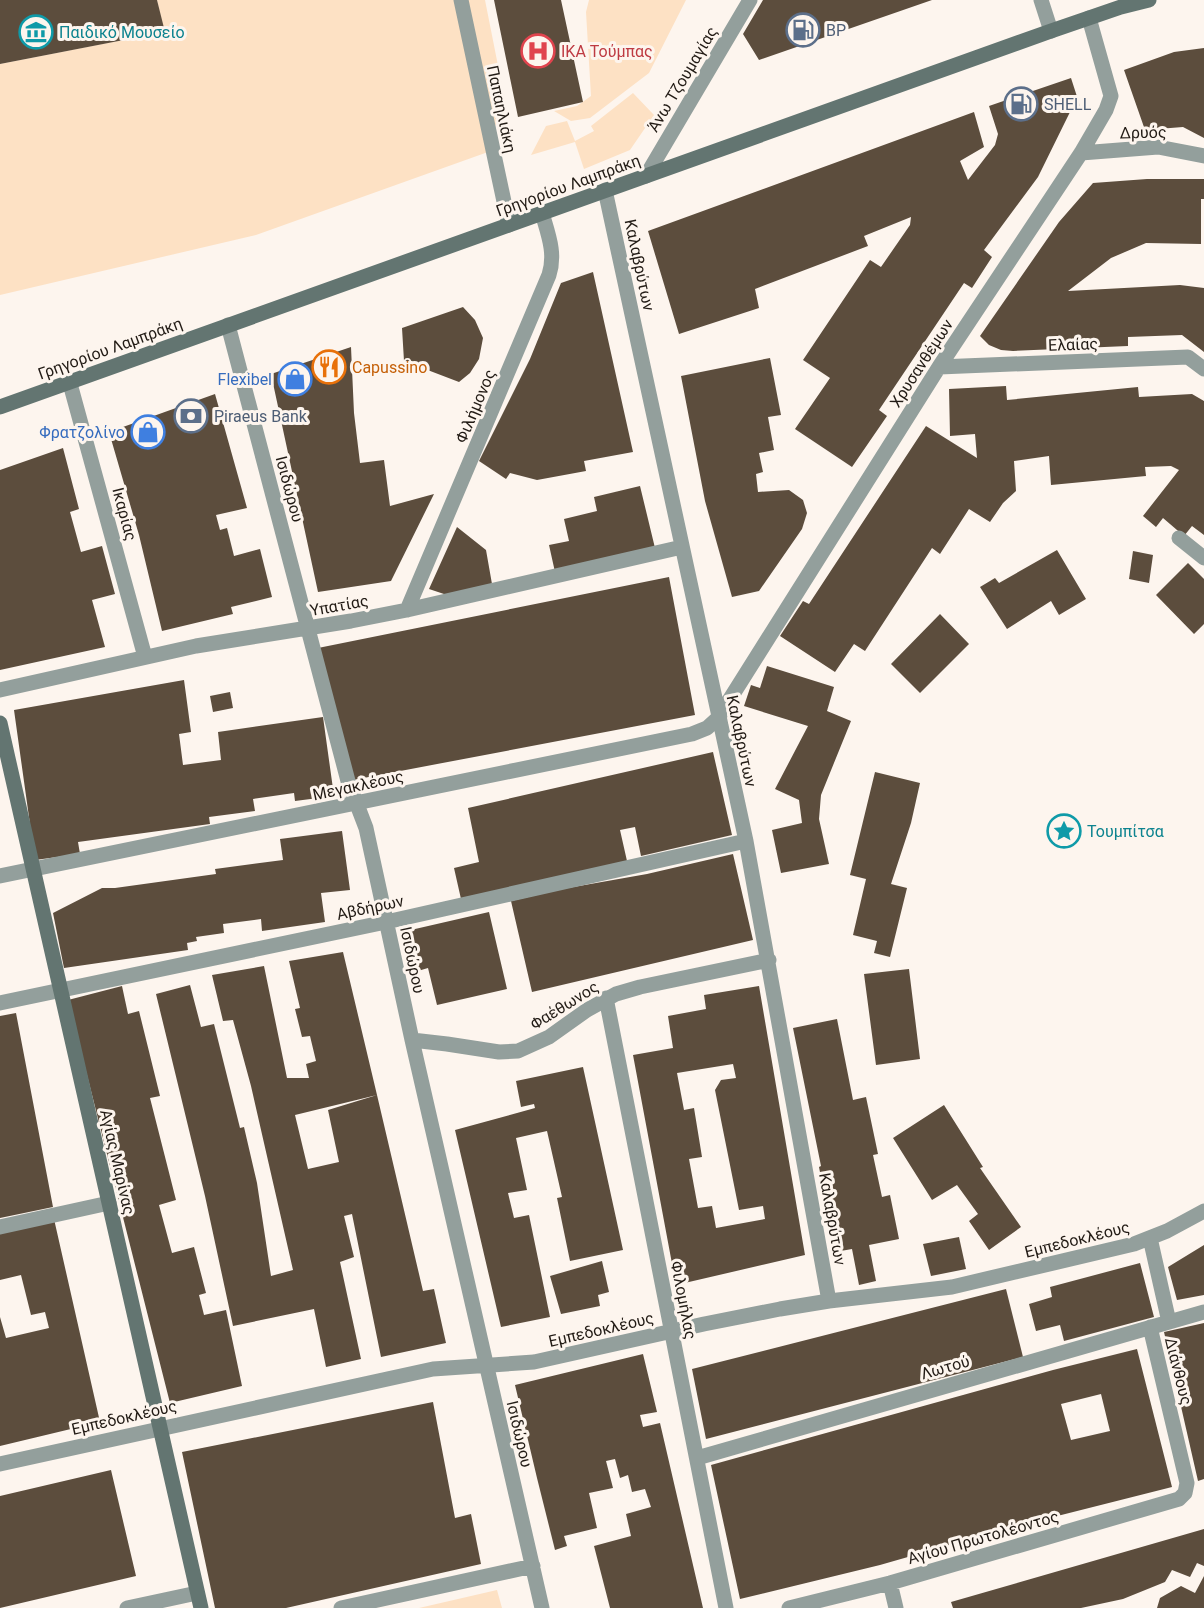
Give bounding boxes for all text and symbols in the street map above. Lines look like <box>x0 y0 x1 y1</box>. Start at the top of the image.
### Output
fuel station icon: BP <box>785 12 821 48</box>
museum icon: Παιδικό Μουσείο <box>18 14 54 50</box>
place label: BP <box>826 21 846 40</box>
place label: Παιδικό Μουσείο <box>59 23 185 42</box>
street label: Άνω Τζουμαγίας <box>644 23 721 135</box>
hospital icon: ΙΚΑ Τούμπας <box>520 33 556 69</box>
place label: ΙΚΑ Τούμπας <box>561 42 653 61</box>
street label: Παπαηλιάκη <box>483 64 520 155</box>
fuel station icon: SHELL <box>1003 86 1039 122</box>
place label: SHELL <box>1044 95 1092 114</box>
street label: Δρυός <box>1119 123 1167 142</box>
street label: Γρηγορίου Λαμπράκη <box>493 151 643 220</box>
street label: Καλαβρύτων <box>621 217 659 313</box>
street label: Γρηγορίου Λαμπράκη <box>35 314 185 383</box>
street label: Χρυσανθέμων <box>886 315 957 411</box>
street label: Ελαίας <box>1048 334 1098 355</box>
restaurant icon: Capussino <box>311 349 347 385</box>
place label: Capussino <box>352 358 427 377</box>
shop icon: Flexibel <box>277 361 313 397</box>
street label: Φιλήμονος <box>451 367 499 446</box>
place label: Flexibel <box>218 370 272 389</box>
bank icon: Piraeus Bank <box>173 398 209 434</box>
place label: Piraeus Bank <box>214 407 308 426</box>
shop icon: Φρατζολίνο <box>130 414 166 450</box>
place label: Φρατζολίνο <box>39 423 125 442</box>
street label: Ισιδώρου <box>272 454 307 524</box>
street label: Ικαρίας <box>108 485 141 543</box>
street label: Υπατίας <box>308 591 370 620</box>
street label: Καλαβρύτων <box>723 693 761 789</box>
street label: Μεγακλέους <box>311 767 405 804</box>
place icon: Τουμπίτσα <box>1046 813 1082 849</box>
place label: Τουμπίτσα <box>1087 822 1164 841</box>
street label: Αβδήρων <box>335 891 406 924</box>
street label: Ισιδώρου <box>396 925 429 995</box>
street label: Φαέθωνος <box>527 977 602 1034</box>
street label: Αγίας Μαρίνας <box>96 1108 139 1217</box>
street label: Καλαβρύτων <box>815 1171 850 1267</box>
street label: Εμπεδοκλέους <box>1023 1217 1132 1262</box>
street label: Φιλομήλας <box>667 1259 700 1341</box>
street label: Εμπεδοκλέους <box>547 1308 656 1351</box>
street label: Διάνθους <box>1161 1335 1196 1407</box>
street label: Λωτού <box>919 1351 972 1383</box>
street label: Εμπεδοκλέους <box>70 1396 179 1439</box>
street label: Ισιδώρου <box>503 1399 536 1469</box>
street label: Αγίου Πρωτολέοντος <box>905 1507 1061 1568</box>

